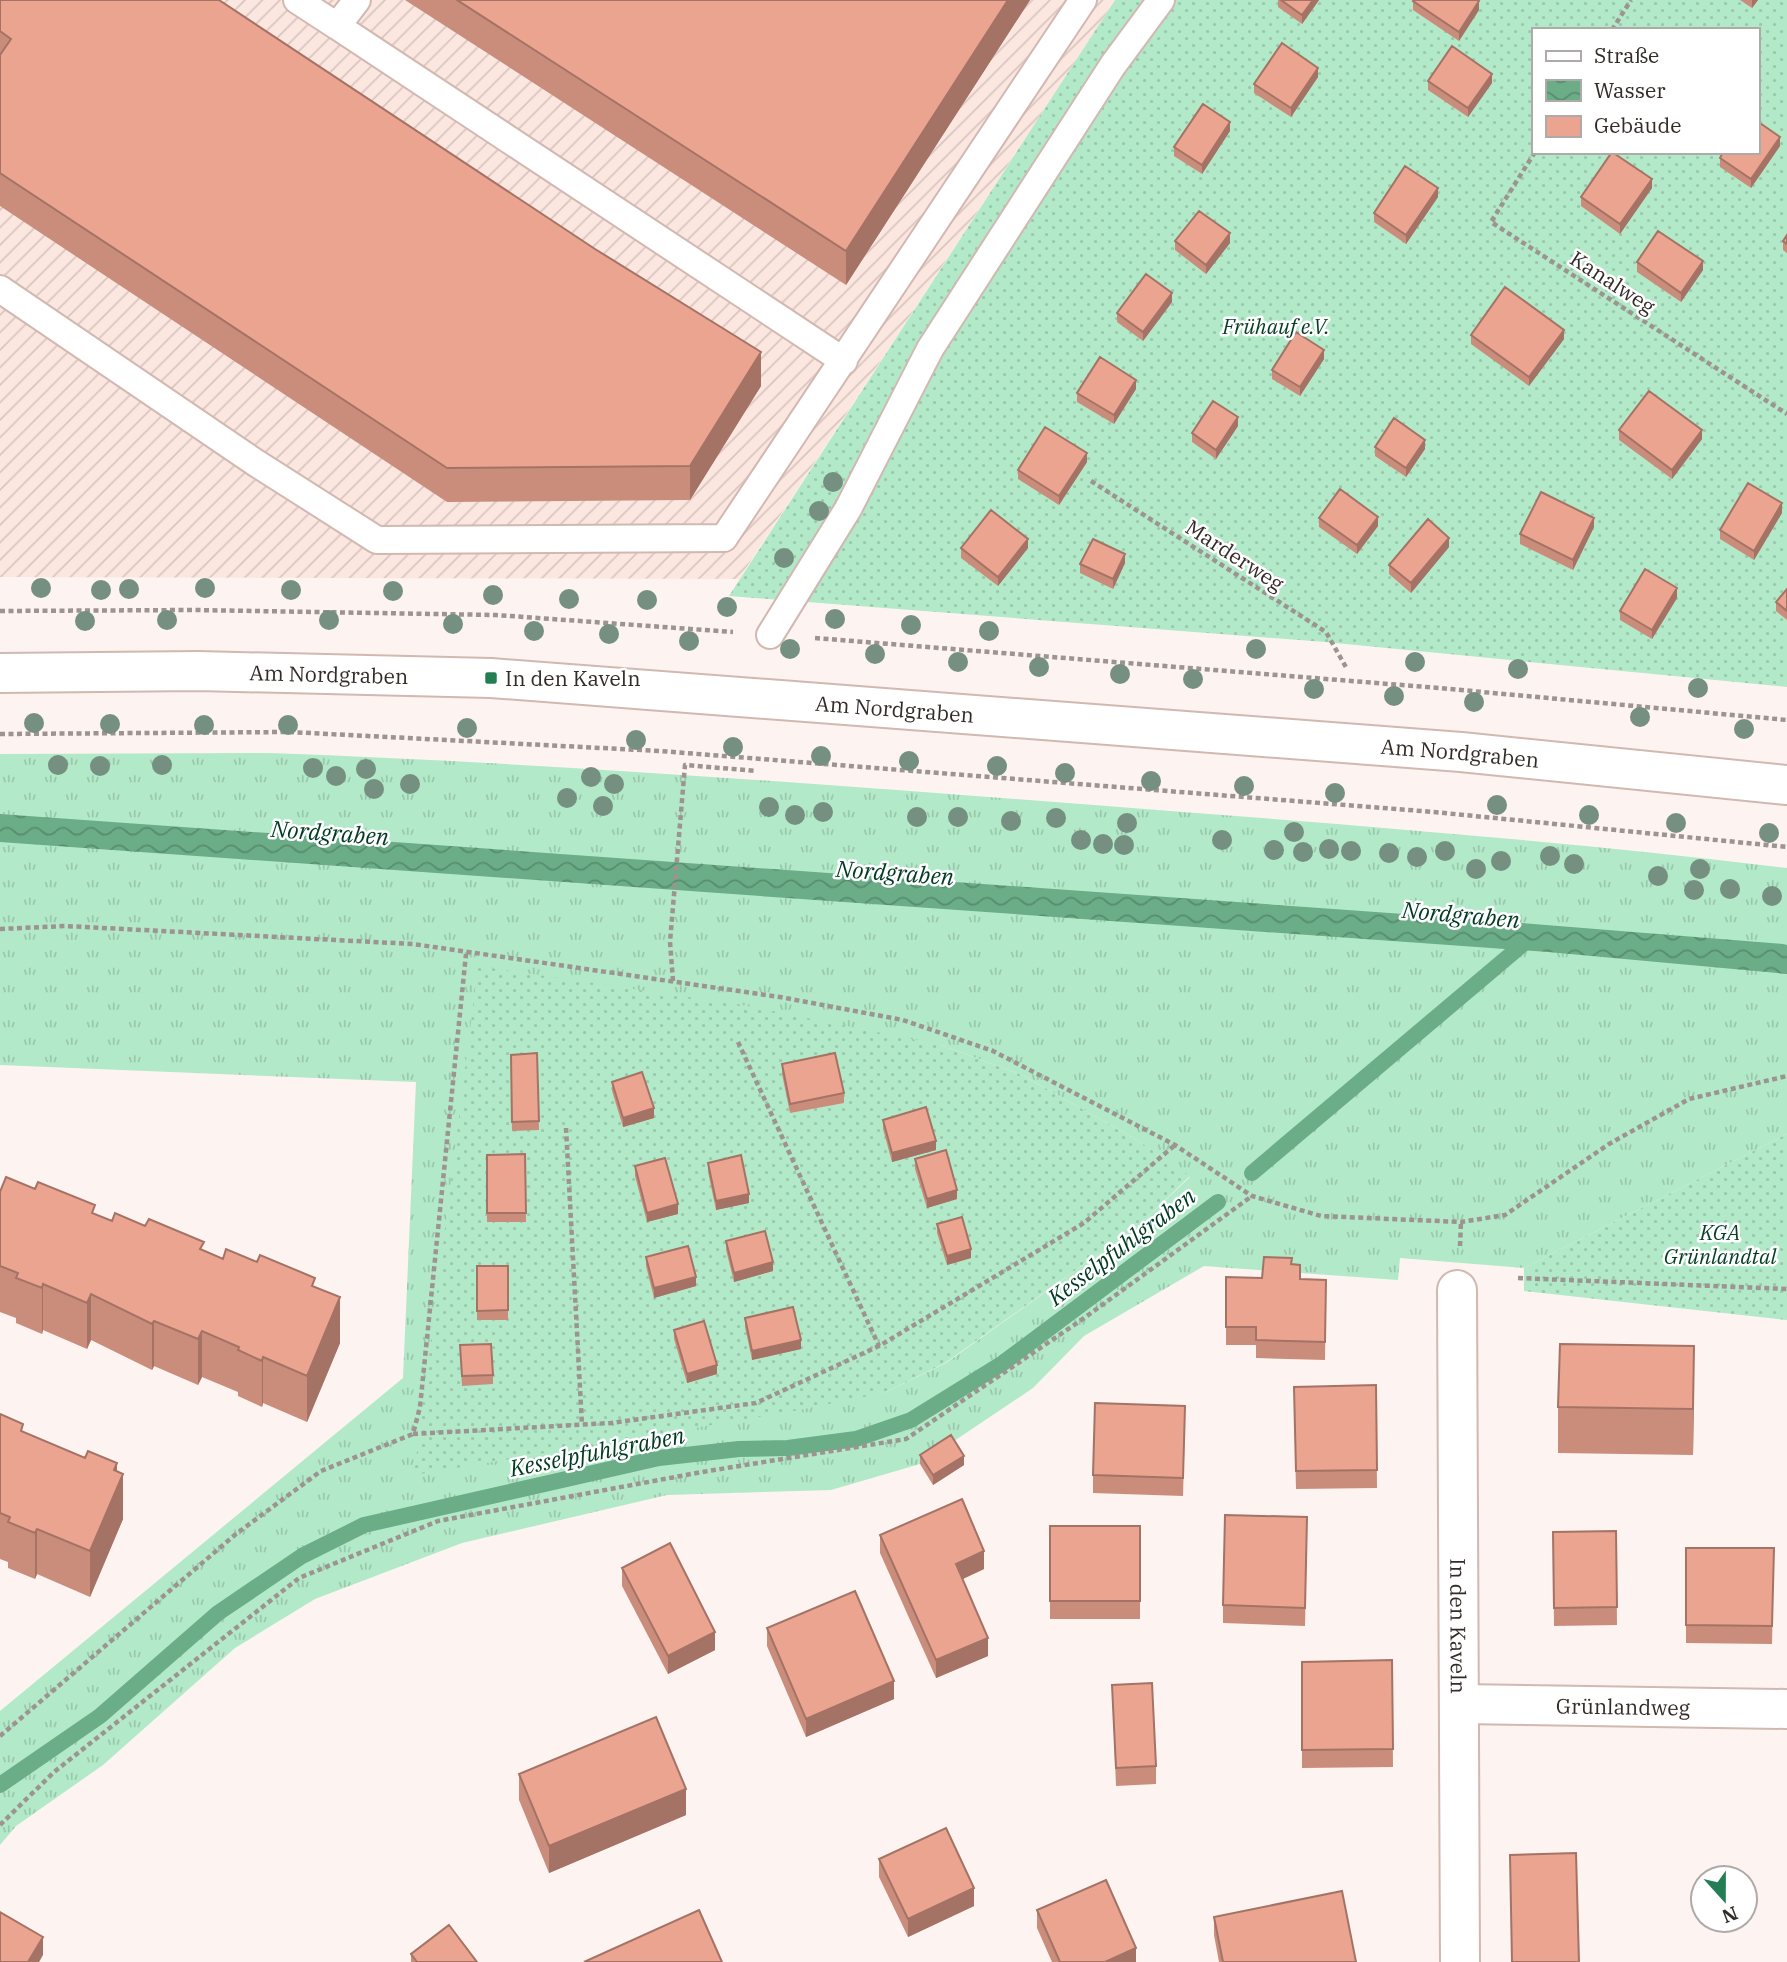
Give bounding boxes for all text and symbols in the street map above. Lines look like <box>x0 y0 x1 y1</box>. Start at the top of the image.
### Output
legend <box>1532 28 1759 154</box>
text: Straße <box>1594 41 1659 69</box>
text: Wasser <box>1594 76 1666 104</box>
text: Gebäude <box>1594 111 1682 139</box>
street label: Kanalweg <box>1565 244 1661 320</box>
park label: Frühauf e.V. <box>1221 312 1330 340</box>
street label: Marderweg <box>1180 513 1290 598</box>
street label: Am Nordgraben <box>249 658 409 690</box>
place label: In den Kaveln <box>505 664 641 692</box>
marker: In den Kaveln <box>483 670 499 686</box>
street label: Am Nordgraben <box>814 689 975 729</box>
street label: Am Nordgraben <box>1380 732 1541 774</box>
water label: Nordgraben <box>269 813 390 851</box>
water label: Nordgraben <box>834 853 955 891</box>
water label: Nordgraben <box>1400 894 1521 934</box>
water label: Kesselpfuhlgraben <box>1040 1181 1201 1312</box>
park label: KGA Grünlandtal <box>1664 1218 1777 1270</box>
water label: Kesselpfuhlgraben <box>506 1419 687 1483</box>
street label: In den Kaveln <box>1444 1558 1473 1694</box>
street label: Grünlandweg <box>1556 1691 1691 1722</box>
north arrow <box>1689 1864 1759 1934</box>
text: N <box>1719 1901 1741 1929</box>

